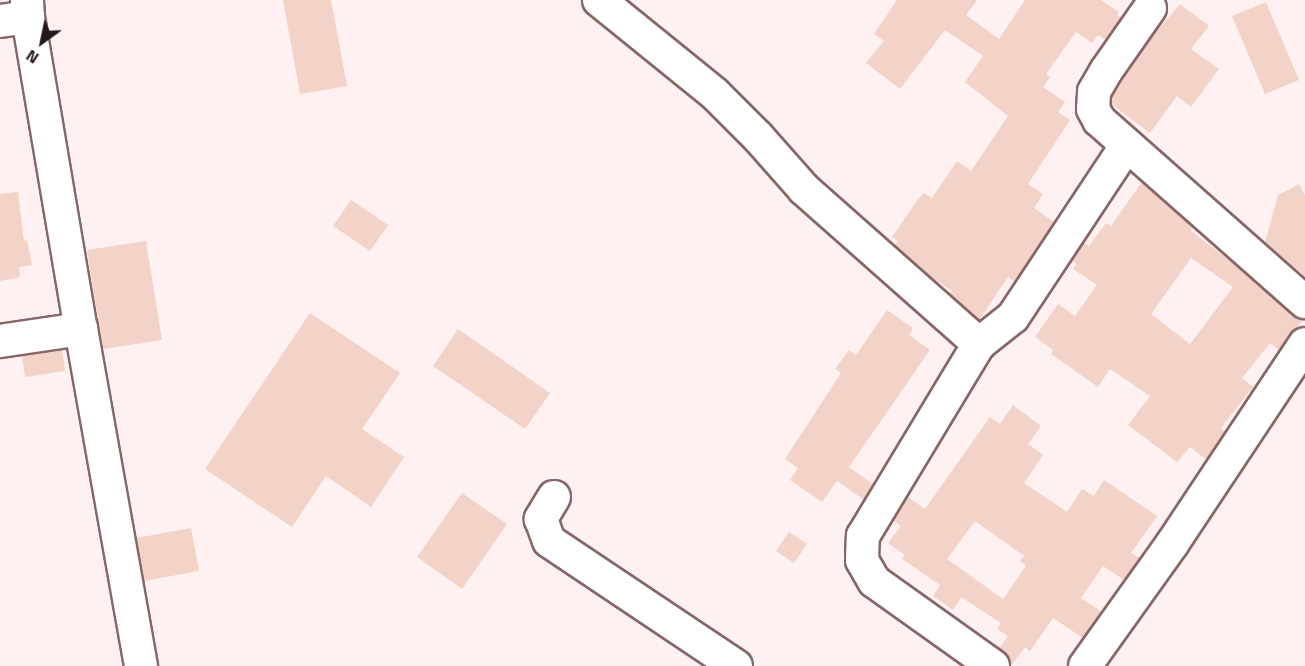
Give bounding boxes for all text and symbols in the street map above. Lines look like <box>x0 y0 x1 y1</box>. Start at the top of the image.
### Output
north arrow <box>12 12 72 72</box>
text: N <box>21 44 43 70</box>

